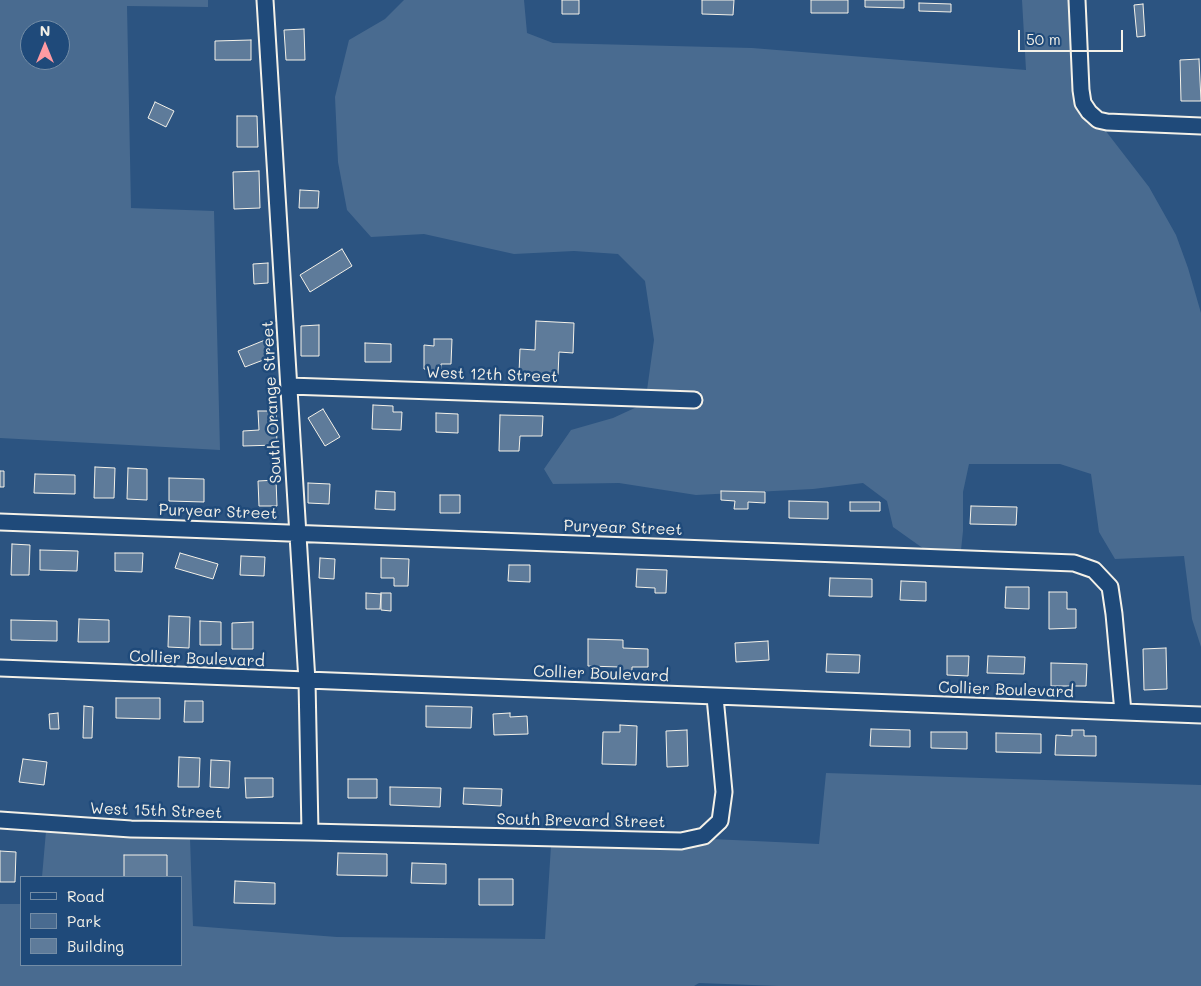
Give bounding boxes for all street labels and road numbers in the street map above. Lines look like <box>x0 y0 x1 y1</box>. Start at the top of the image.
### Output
street label: South Orange Street <box>258 320 286 484</box>
street label: West 12th Street <box>426 363 558 387</box>
street label: Puryear Street <box>158 500 278 524</box>
street label: Puryear Street <box>563 516 683 540</box>
street label: Collier Boulevard <box>129 647 265 671</box>
street label: Collier Boulevard <box>533 662 669 686</box>
street label: Collier Boulevard <box>938 678 1074 702</box>
street label: West 15th Street <box>89 799 223 823</box>
street label: South Brevard Street <box>496 810 666 832</box>

